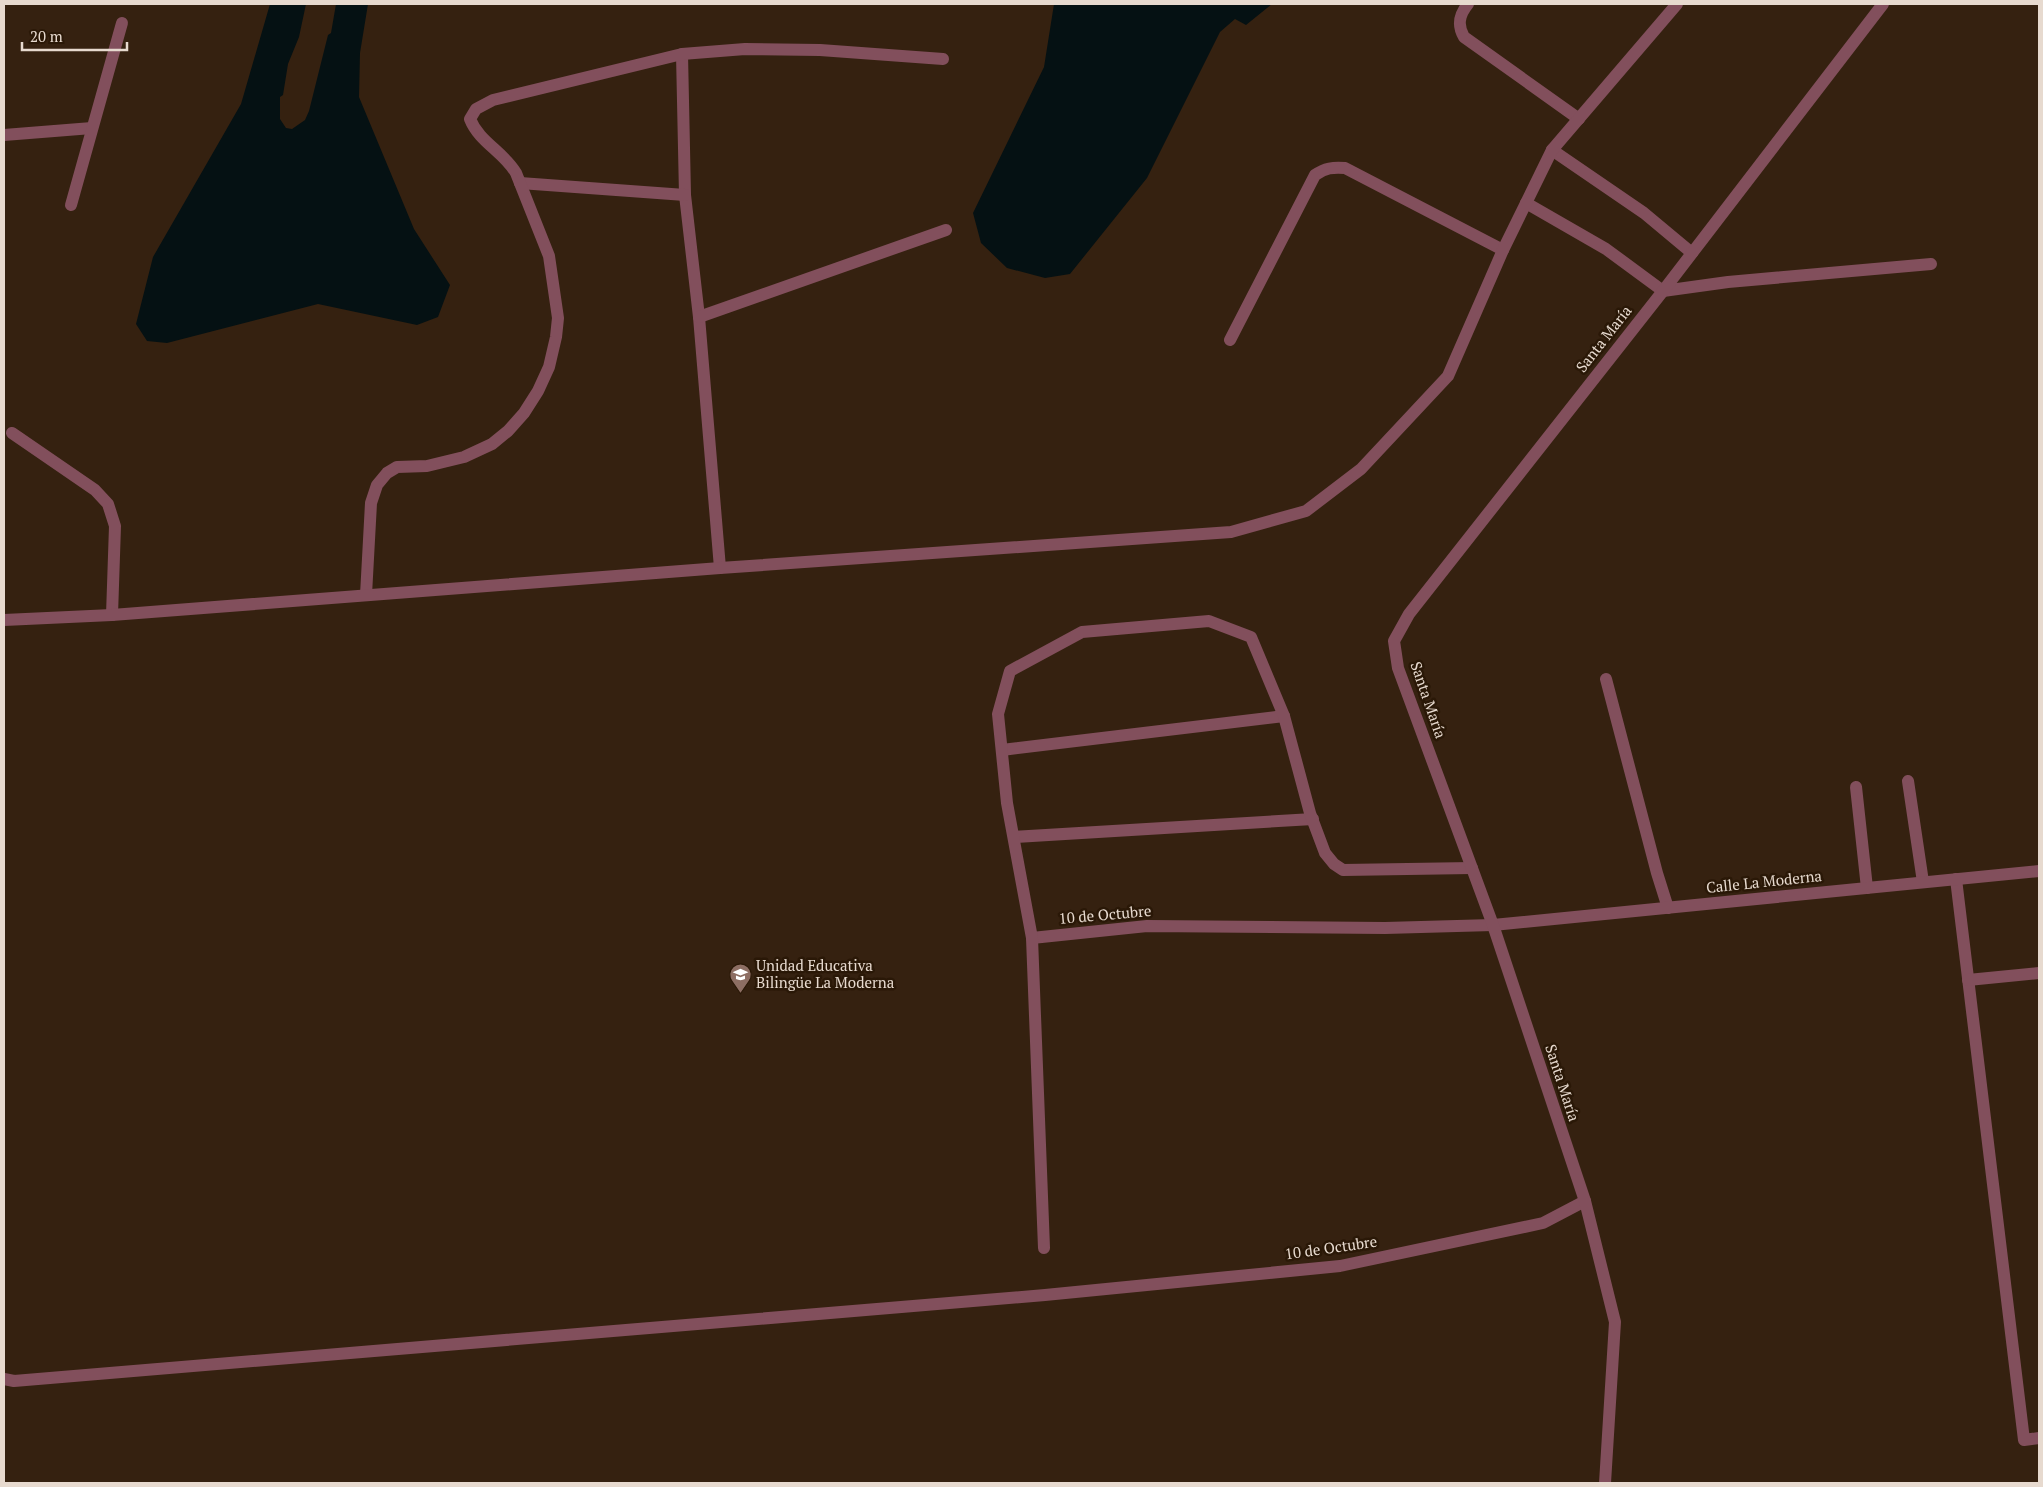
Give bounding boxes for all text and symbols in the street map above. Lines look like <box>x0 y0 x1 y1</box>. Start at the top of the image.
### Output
scale bar <box>22 20 128 52</box>
text: 20 m <box>30 26 63 46</box>
street label: Santa María <box>1571 300 1636 376</box>
street label: Santa María <box>1407 659 1452 741</box>
street label: Calle La Moderna <box>1705 865 1823 897</box>
street label: 10 de Octubre <box>1058 900 1152 928</box>
place label: Unidad Educativa Bilingüe La Moderna <box>756 955 895 992</box>
school or university icon: Unidad Educativa Bilingüe La Moderna <box>728 963 752 994</box>
street label: Santa María <box>1541 1042 1585 1124</box>
street label: 10 de Octubre <box>1283 1231 1378 1263</box>

